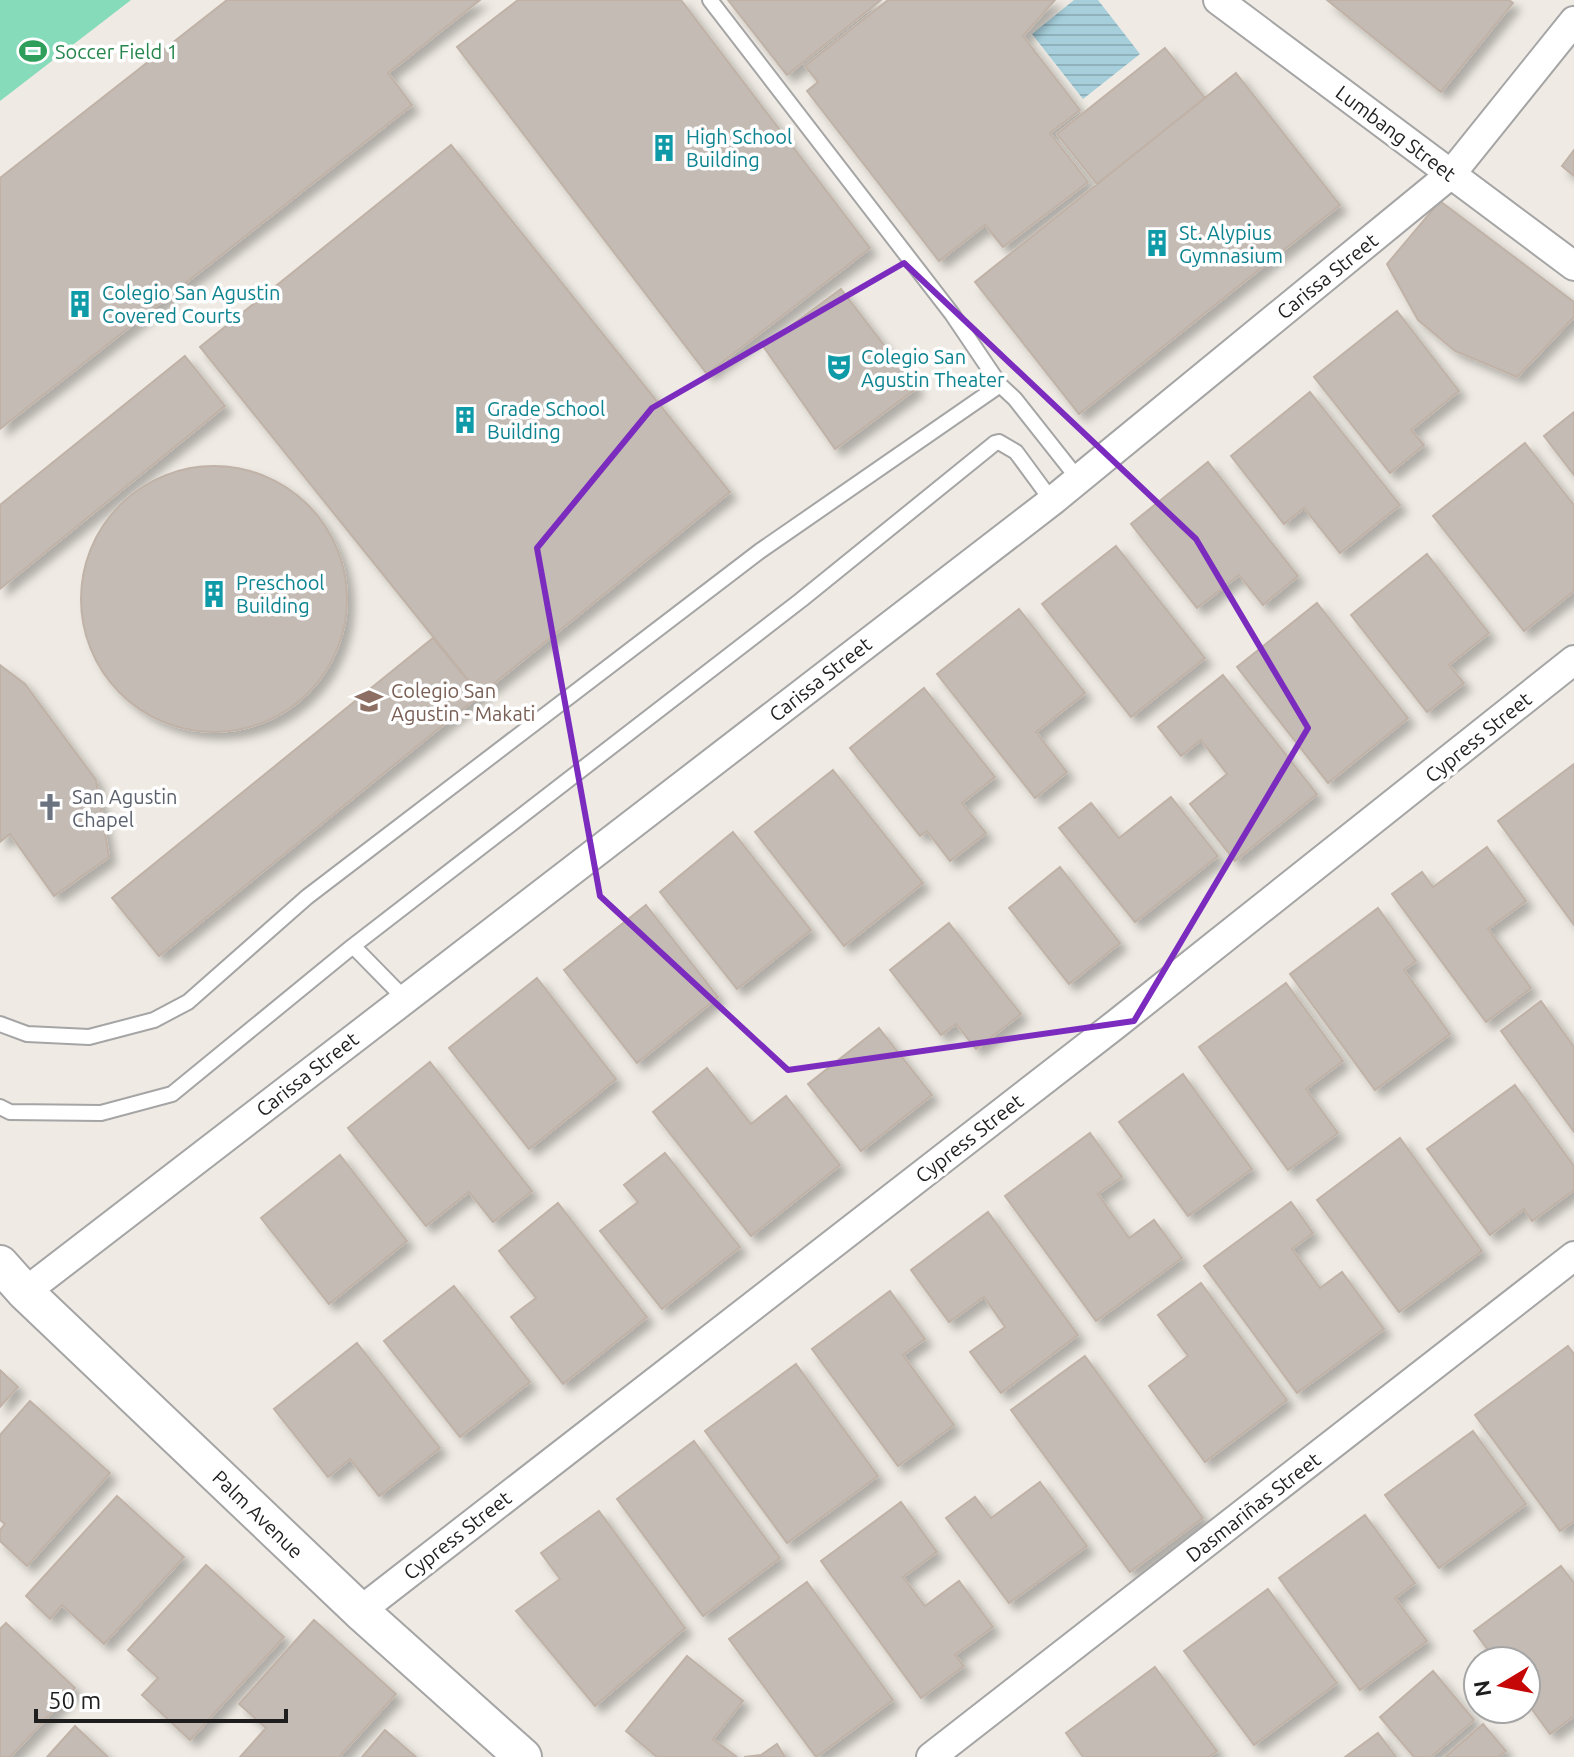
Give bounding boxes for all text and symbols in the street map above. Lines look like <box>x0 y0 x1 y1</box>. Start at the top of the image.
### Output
sports icon: Soccer Field 1 <box>18 36 48 66</box>
place label: Soccer Field 1 <box>55 40 178 63</box>
street label: Lumbang Street <box>1332 80 1461 186</box>
place label: High School Building <box>686 125 792 171</box>
building icon: High School Building <box>649 133 679 163</box>
place label: St. Alypius Gymnasium <box>1179 221 1283 267</box>
building icon: St. Alypius Gymnasium <box>1142 228 1172 258</box>
street label: Carissa Street <box>1272 228 1382 324</box>
place label: Colegio San Agustin Covered Courts <box>102 281 280 327</box>
building icon: Colegio San Agustin Covered Courts <box>65 289 95 319</box>
place label: Colegio San Agustin Theater <box>861 345 1005 391</box>
theatre icon: Colegio San Agustin Theater <box>824 352 854 382</box>
place label: Grade School Building <box>487 397 605 443</box>
building icon: Grade School Building <box>450 405 480 435</box>
place label: Preschool Building <box>236 571 325 617</box>
building icon: Preschool Building <box>199 579 229 609</box>
street label: Carissa Street <box>764 632 876 726</box>
place label: Colegio San Agustin - Makati <box>391 679 535 725</box>
school or university icon: Colegio San Agustin - Makati <box>354 686 384 716</box>
street label: Cypress Street <box>1420 687 1536 787</box>
place label: San Agustin Chapel <box>72 785 178 831</box>
church icon: San Agustin Chapel <box>35 792 65 822</box>
street label: Carissa Street <box>251 1027 363 1121</box>
street label: Cypress Street <box>911 1089 1027 1187</box>
street label: Dasmariñas Street <box>1181 1447 1325 1567</box>
street label: Palm Avenue <box>208 1465 308 1563</box>
street label: Cypress Street <box>399 1486 515 1584</box>
north arrow <box>1462 1645 1542 1725</box>
scale bar <box>36 1673 286 1723</box>
text: N <box>1468 1678 1496 1699</box>
text: 50 m <box>48 1687 101 1714</box>

